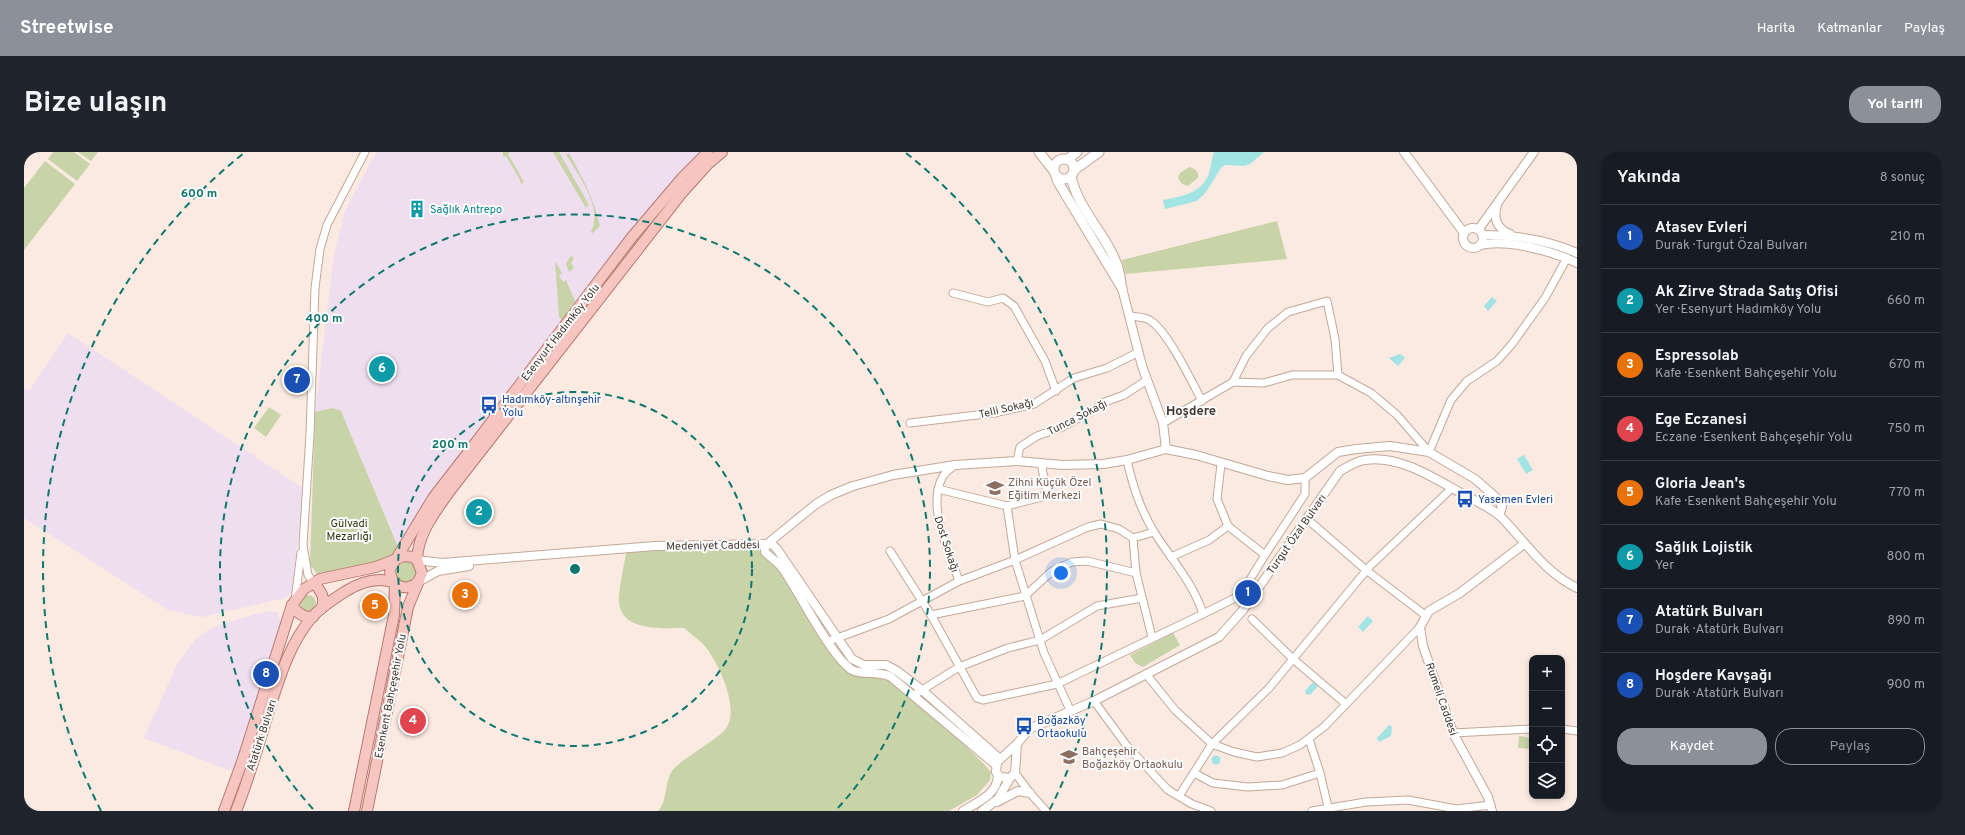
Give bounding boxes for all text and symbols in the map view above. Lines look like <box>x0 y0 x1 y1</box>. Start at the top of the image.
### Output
text: Streetwise <box>20 16 113 40</box>
text: Harita <box>1757 20 1795 37</box>
text: Katmanlar <box>1817 20 1882 37</box>
text: Paylaş <box>1904 20 1945 37</box>
text: Bize ulaşın <box>24 86 167 122</box>
button: Yol tarifi <box>1849 86 1941 123</box>
text: Yakında <box>1617 167 1681 189</box>
text: 8 sonuç <box>1880 170 1925 186</box>
text: 600 m <box>181 186 217 202</box>
building icon: Sağlık Antrepo <box>407 199 427 219</box>
place label: Sağlık Antrepo <box>430 203 502 217</box>
text: Atasev Evleri <box>1655 219 1747 238</box>
text: 1 <box>1627 229 1633 245</box>
text: 210 m <box>1890 229 1925 245</box>
text: Durak · Turgut Özal Bulvarı <box>1655 238 1807 254</box>
street label: Esenyurt Hadımköy Yolu <box>519 281 603 384</box>
text: Ak Zirve Strada Satış Ofisi <box>1655 283 1838 302</box>
text: 2 <box>1626 293 1634 309</box>
text: 660 m <box>1887 293 1925 309</box>
text: Yer · Esenyurt Hadımköy Yolu <box>1655 302 1821 318</box>
text: 400 m <box>305 311 343 327</box>
text: Espressolab <box>1655 347 1739 366</box>
pin: 6 <box>369 354 395 384</box>
text: 3 <box>1626 357 1634 373</box>
text: 670 m <box>1889 357 1925 373</box>
pin: 7 <box>284 365 310 395</box>
text: Kafe · Esenkent Bahçeşehir Yolu <box>1655 366 1837 382</box>
place label: Hadımköy-altınşehir Yolu <box>502 393 602 420</box>
bus stop icon: Hadımköy-altınşehir Yolu <box>479 395 499 415</box>
street label: Telli Sokağı <box>978 396 1035 422</box>
street label: Tunca Sokağı <box>1045 397 1110 439</box>
district label: Hoşdere <box>1166 404 1216 420</box>
text: Ege Eczanesi <box>1655 411 1747 430</box>
text: 4 <box>1626 421 1634 437</box>
text: 750 m <box>1888 421 1925 437</box>
text: Eczane · Esenkent Bahçeşehir Yolu <box>1655 430 1852 446</box>
text: 200 m <box>432 437 468 453</box>
place label: Zihni Küçük Özel Eğitim Merkezi <box>1008 475 1091 503</box>
text: Gloria Jean's <box>1655 475 1746 494</box>
school or university icon: Zihni Küçük Özel Eğitim Merkezi <box>985 478 1005 498</box>
text: 5 <box>1626 485 1634 501</box>
text: 770 m <box>1889 485 1925 501</box>
bus stop icon: Yasemen Evleri <box>1455 489 1475 509</box>
street label: Turgut Özal Bulvarı <box>1263 491 1330 577</box>
place label: Yasemen Evleri <box>1478 493 1553 507</box>
text: Kafe · Esenkent Bahçeşehir Yolu <box>1655 494 1837 510</box>
pin: 2 <box>466 497 492 527</box>
street label: Dost Sokağı <box>930 514 962 574</box>
park label: Gülvadi Mezarlığı <box>326 517 372 544</box>
street label: Medeniyet Caddesi <box>666 538 760 554</box>
text: Sağlık Lojistik <box>1655 539 1753 558</box>
text: 6 <box>1626 549 1634 565</box>
text: 800 m <box>1887 549 1925 565</box>
text: Yer <box>1655 558 1674 574</box>
centre of rings <box>568 562 582 576</box>
your location <box>1051 563 1071 583</box>
pin: 1 <box>1235 578 1261 608</box>
pin: 3 <box>452 580 478 610</box>
pin: 5 <box>362 591 388 621</box>
text: Atatürk Bulvarı <box>1655 603 1763 622</box>
text: 7 <box>1627 613 1633 629</box>
text: 890 m <box>1887 613 1925 629</box>
text: Durak · Atatürk Bulvarı <box>1655 622 1784 638</box>
street label: Esenkent Bahçeşehir Yolu <box>372 633 410 760</box>
map controls <box>1529 655 1565 799</box>
button: + <box>1529 655 1565 691</box>
pin: 8 <box>253 659 279 689</box>
street label: Rumeli Caddesi <box>1422 661 1460 738</box>
text: Hoşdere Kavşağı <box>1655 667 1772 686</box>
text: 8 <box>1626 677 1634 693</box>
text: 900 m <box>1887 677 1925 693</box>
text: Durak · Atatürk Bulvarı <box>1655 686 1784 702</box>
button: − <box>1529 691 1565 727</box>
street label: Atatürk Bulvarı <box>244 698 280 773</box>
pin: 4 <box>400 706 426 736</box>
place label: Boğazköy Ortaokulu <box>1037 714 1087 741</box>
bus stop icon: Boğazköy Ortaokulu <box>1014 716 1034 736</box>
button: locate <box>1529 727 1565 763</box>
button: Kaydet <box>1617 728 1767 765</box>
button: Paylaş <box>1775 728 1925 765</box>
place label: Bahçeşehir Boğazköy Ortaokulu <box>1082 745 1183 772</box>
school or university icon: Bahçeşehir Boğazköy Ortaokulu <box>1059 747 1079 767</box>
button: layers <box>1529 763 1565 799</box>

